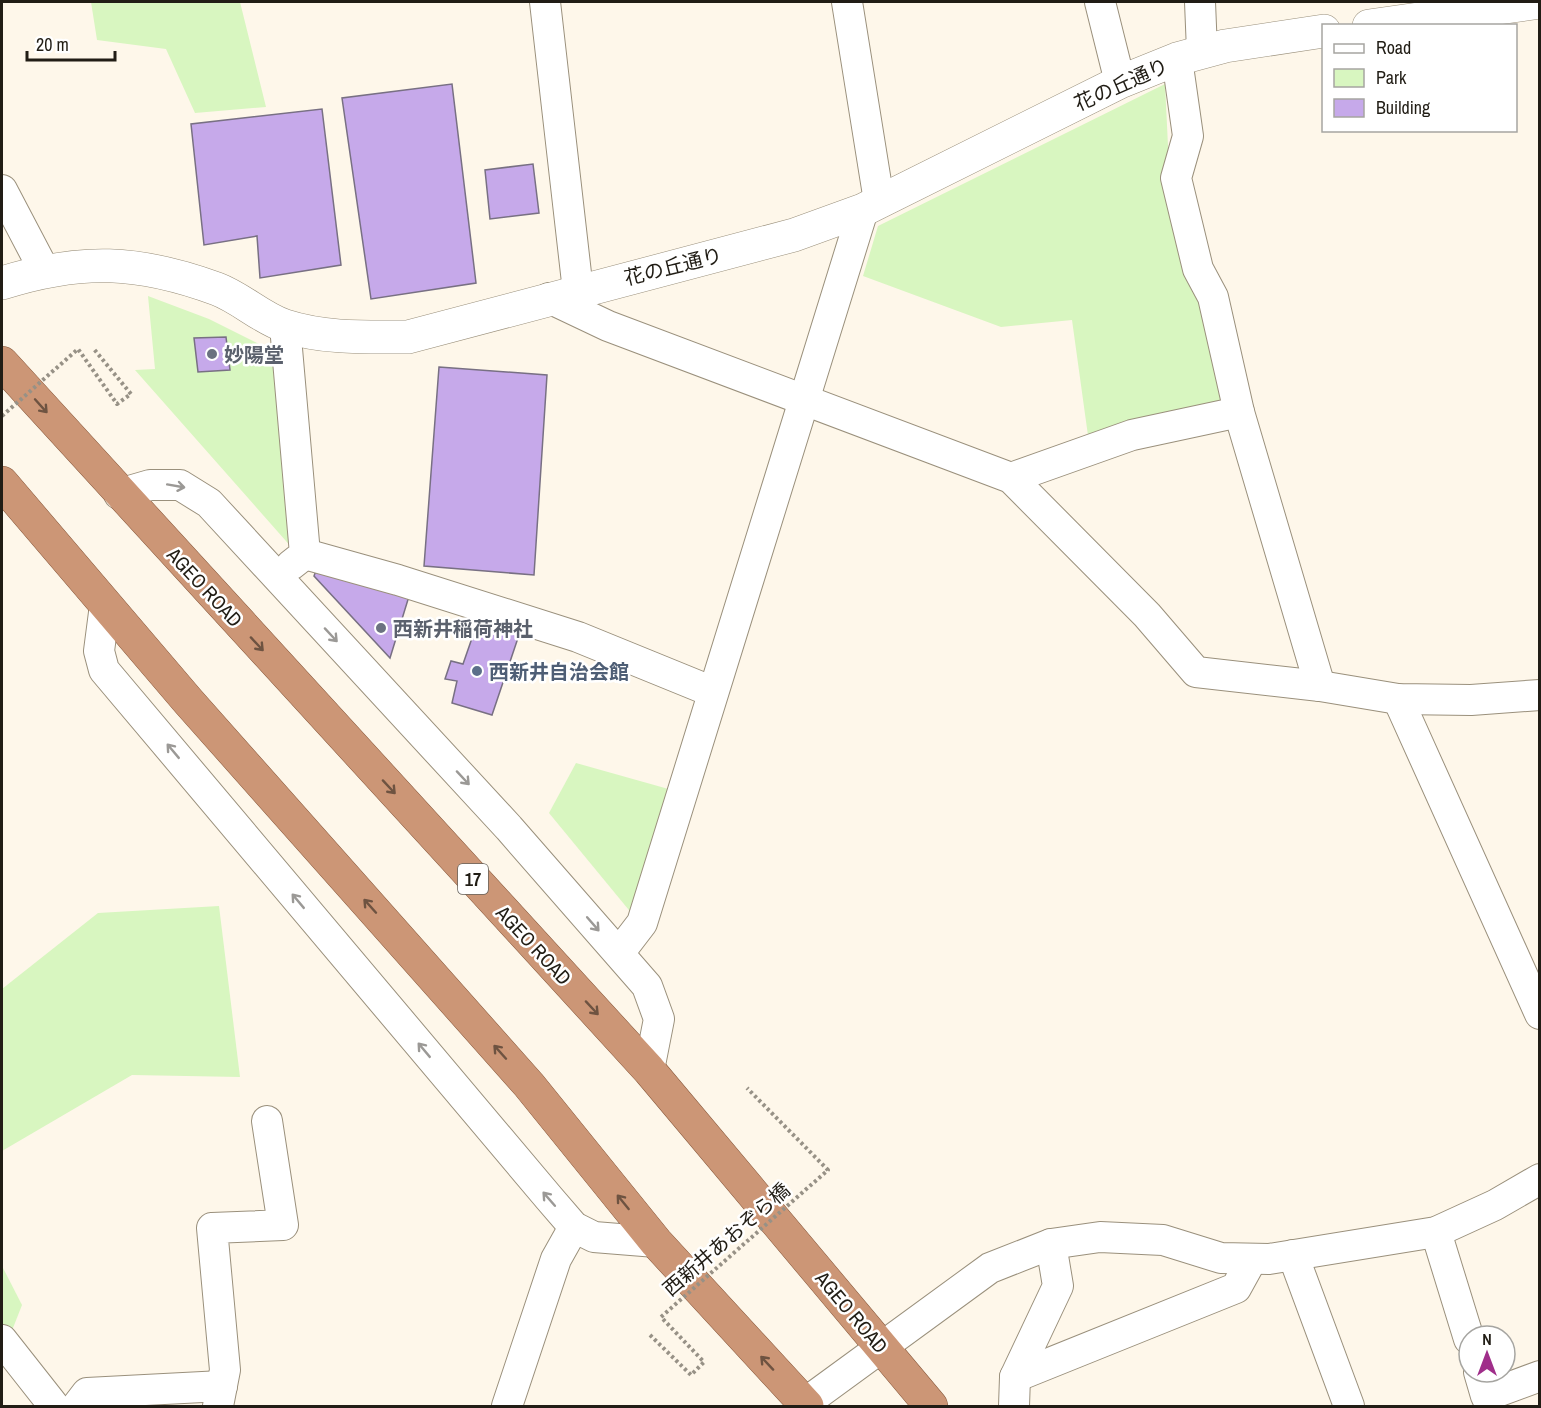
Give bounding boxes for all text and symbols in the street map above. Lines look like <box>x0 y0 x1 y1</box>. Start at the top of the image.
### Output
scale bar <box>27 24 116 62</box>
legend <box>1322 24 1517 132</box>
text: 20 m <box>36 32 69 57</box>
text: Road <box>1376 35 1411 60</box>
street label: 花の丘通り <box>1070 51 1172 117</box>
text: Park <box>1376 65 1407 90</box>
text: Building <box>1376 95 1431 120</box>
street label: 花の丘通り <box>621 241 725 291</box>
place label: 妙陽堂 <box>224 341 284 368</box>
marker: 妙陽堂 <box>205 347 219 361</box>
one-way arrow <box>34 399 48 414</box>
one-way arrow <box>166 481 185 492</box>
street label: AGEO ROAD <box>161 541 249 633</box>
place label: 西新井稲荷神社 <box>393 615 533 642</box>
marker: 西新井稲荷神社 <box>374 621 388 635</box>
one-way arrow <box>324 627 338 642</box>
one-way arrow <box>250 636 264 651</box>
place label: 西新井自治会館 <box>489 658 629 685</box>
marker: 西新井自治会館 <box>470 664 484 678</box>
one-way arrow <box>166 743 179 759</box>
one-way arrow <box>456 770 470 785</box>
one-way arrow <box>382 780 396 795</box>
road number: 17 <box>458 864 488 894</box>
one-way arrow <box>292 893 305 909</box>
one-way arrow <box>363 899 377 914</box>
street label: AGEO ROAD <box>490 899 578 991</box>
one-way arrow <box>586 916 600 931</box>
one-way arrow <box>585 1001 599 1016</box>
one-way arrow <box>417 1042 430 1058</box>
one-way arrow <box>493 1044 507 1059</box>
street label: 西新井あおぞら橋 <box>657 1176 795 1302</box>
one-way arrow <box>542 1192 556 1207</box>
one-way arrow <box>617 1194 630 1210</box>
street label: AGEO ROAD <box>809 1265 894 1359</box>
north arrow <box>1457 1324 1517 1384</box>
text: N <box>1482 1328 1492 1350</box>
one-way arrow <box>760 1356 774 1371</box>

